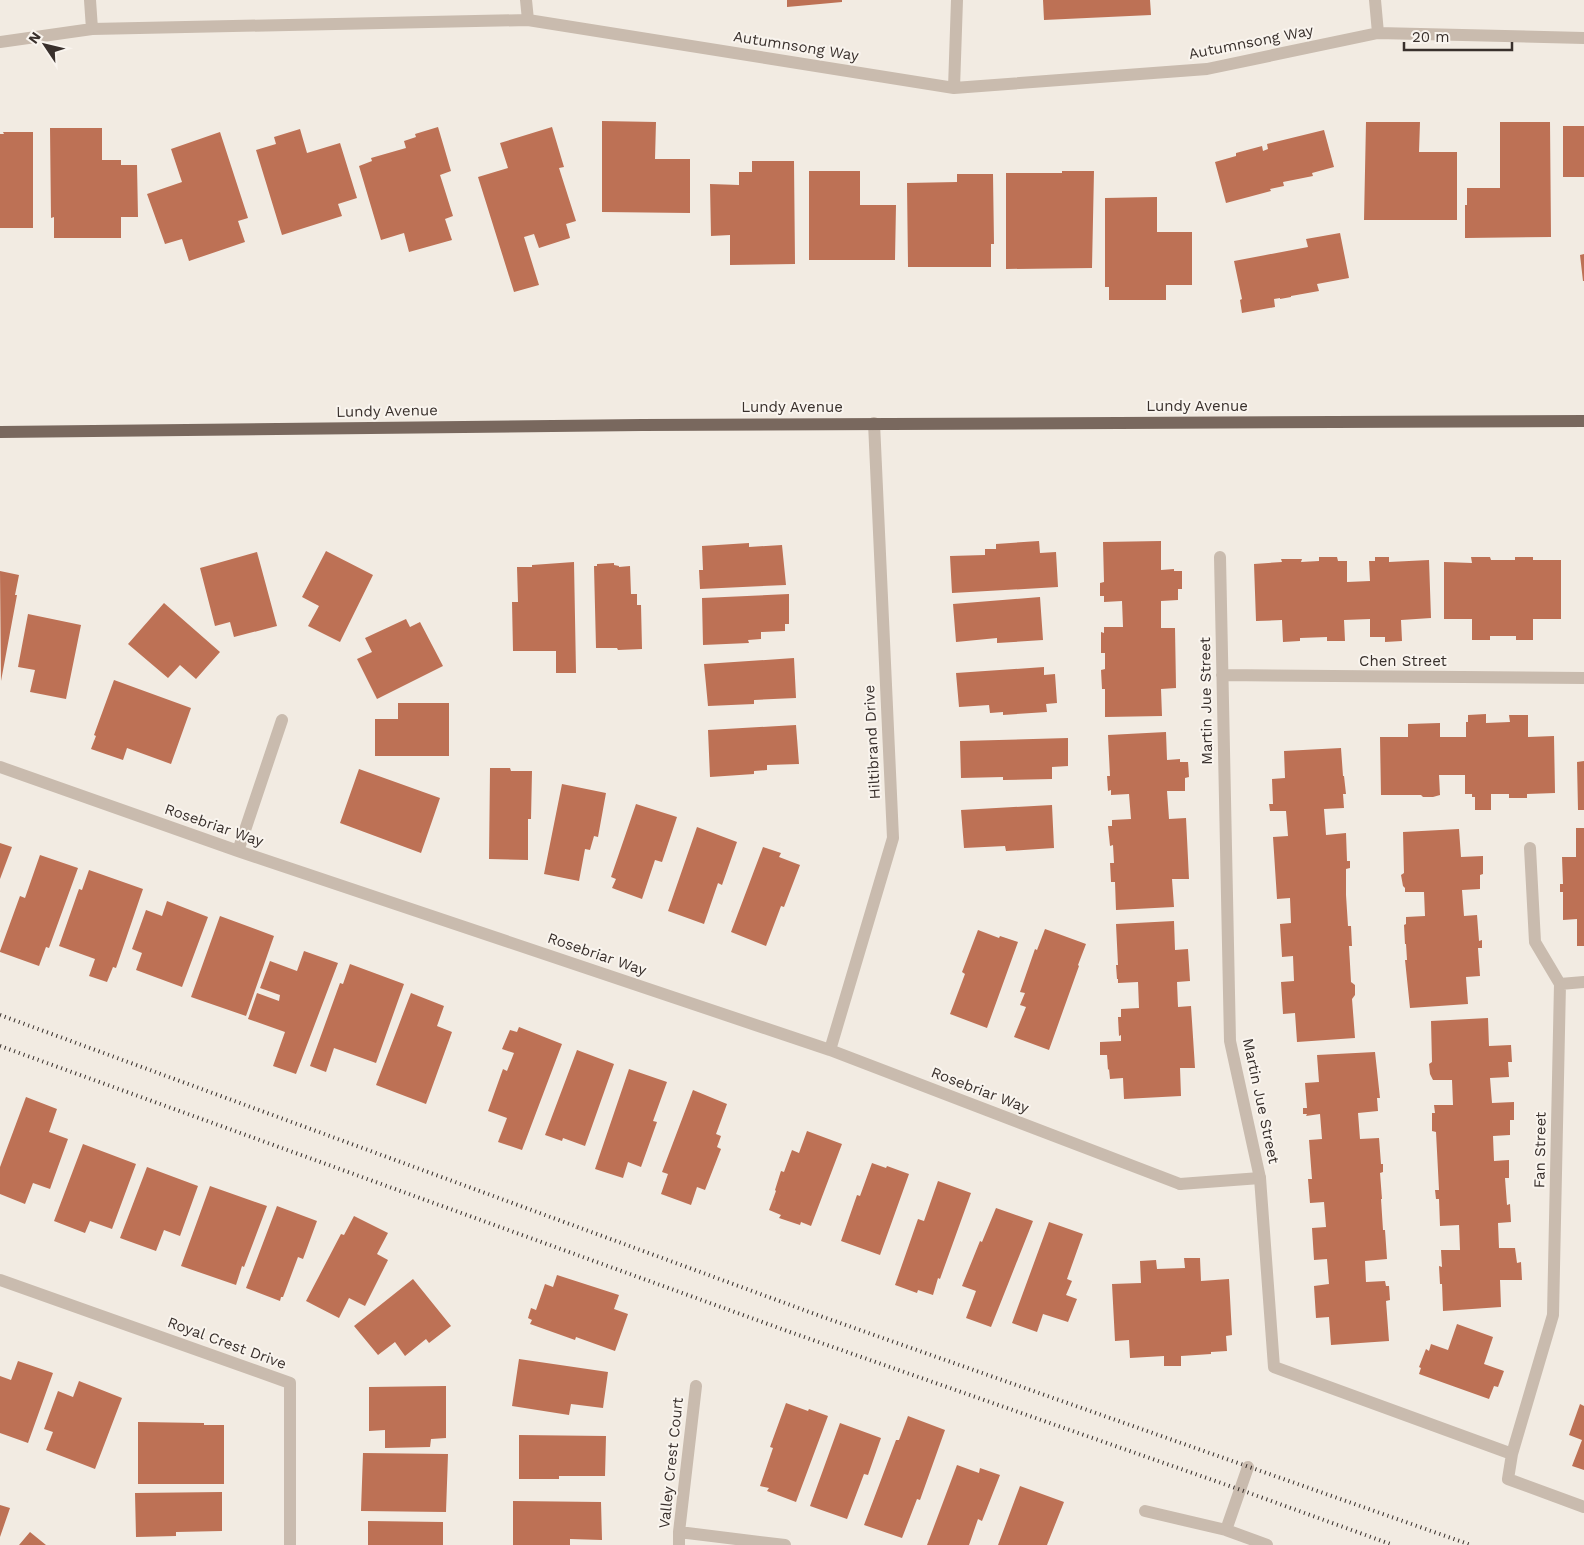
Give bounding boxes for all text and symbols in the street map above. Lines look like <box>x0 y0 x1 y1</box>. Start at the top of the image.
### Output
north arrow <box>20 20 70 70</box>
scale bar <box>1404 20 1512 52</box>
street label: Autumnsong Way <box>1187 21 1315 63</box>
street label: Autumnsong Way <box>732 27 860 65</box>
text: 20 m <box>1412 28 1450 46</box>
text: N <box>25 29 44 46</box>
street label: Lundy Avenue <box>1146 397 1248 415</box>
street label: Lundy Avenue <box>741 398 843 416</box>
street label: Lundy Avenue <box>336 401 438 421</box>
street label: Martin Jue Street <box>1196 636 1216 765</box>
street label: Chen Street <box>1359 652 1448 670</box>
street label: Hiltibrand Drive <box>860 684 884 800</box>
street label: Rosebriar Way <box>162 800 266 850</box>
street label: Rosebriar Way <box>545 929 649 979</box>
street label: Martin Jue Street <box>1239 1037 1283 1166</box>
street label: Rosebriar Way <box>928 1063 1032 1117</box>
street label: Fan Street <box>1530 1111 1550 1188</box>
street label: Royal Crest Drive <box>165 1313 289 1373</box>
street label: Valley Crest Court <box>655 1396 687 1530</box>

